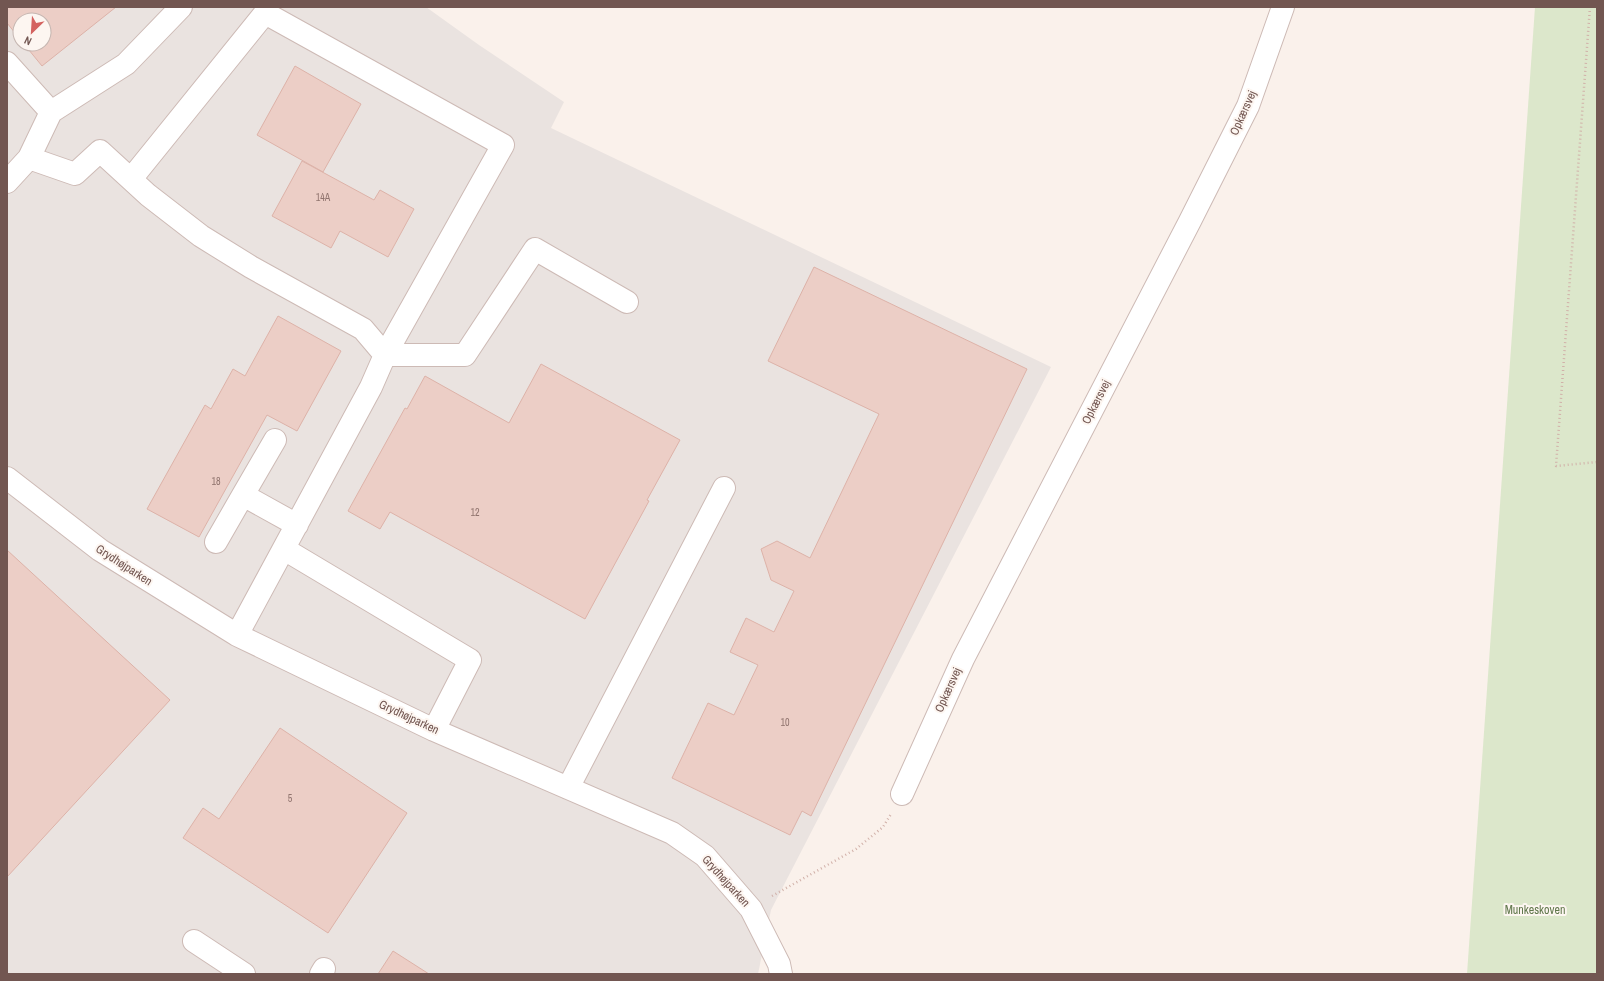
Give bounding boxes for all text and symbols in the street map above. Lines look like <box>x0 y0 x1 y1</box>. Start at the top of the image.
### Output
north arrow <box>12 12 52 52</box>
text: N <box>22 33 34 49</box>
street label: Opkærsvej <box>1226 88 1260 138</box>
house number: 14A <box>316 191 331 204</box>
street label: Opkærsvej <box>1078 377 1114 427</box>
house number: 18 <box>211 475 221 488</box>
house number: 12 <box>470 506 480 519</box>
street label: Grydhøjparken <box>93 541 155 589</box>
street label: Opkærsvej <box>931 665 965 715</box>
street label: Grydhøjparken <box>376 696 442 738</box>
house number: 10 <box>780 716 790 729</box>
house number: 5 <box>288 792 293 805</box>
street label: Grydhøjparken <box>698 852 754 910</box>
park label: Munkeskoven <box>1505 902 1565 918</box>

